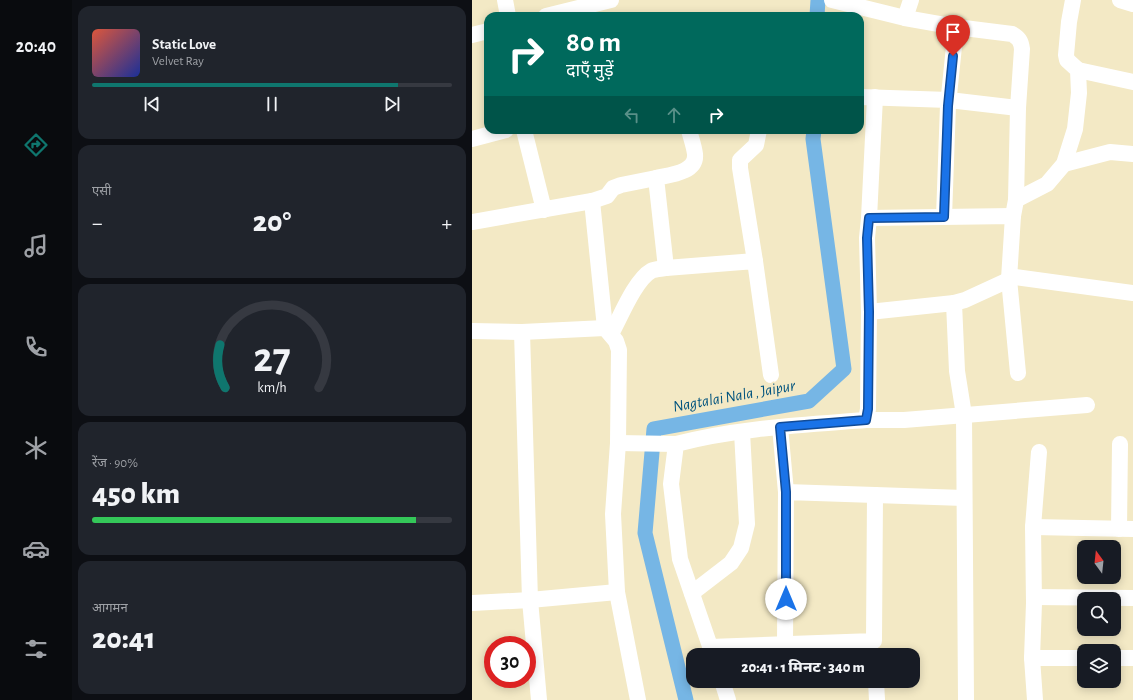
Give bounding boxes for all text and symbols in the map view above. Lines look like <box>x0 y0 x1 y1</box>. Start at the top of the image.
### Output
pin <box>936 15 970 56</box>
icon: arrive <box>942 21 964 43</box>
icon: right <box>500 28 552 80</box>
text: 80 m <box>566 29 621 57</box>
text: Static Love <box>152 37 216 52</box>
text: 20:40 <box>16 38 56 56</box>
text: Velvet Ray <box>152 55 204 68</box>
text: दाएँ मुड़ें <box>566 62 614 80</box>
icon: previous <box>141 93 163 115</box>
icon: pause <box>261 93 283 115</box>
icon: next <box>381 93 403 115</box>
icon: left <box>621 104 643 126</box>
icon: ahead <box>663 104 685 126</box>
icon: right <box>705 104 727 126</box>
icon: directions <box>22 131 50 159</box>
text: एसी <box>92 185 111 198</box>
text: 20° <box>253 207 291 237</box>
text: − <box>92 212 103 234</box>
text: + <box>441 212 452 234</box>
icon: music <box>22 232 50 260</box>
icon: phone <box>22 333 50 361</box>
text: 27 <box>253 338 291 379</box>
water label: Nagtalai Nala , Jaipur <box>672 377 797 416</box>
text: km/h <box>257 381 287 395</box>
icon: climate <box>22 434 50 462</box>
text: रेंज · 90% <box>92 457 138 470</box>
text: 450 km <box>92 479 180 509</box>
icon: car <box>22 535 50 563</box>
north arrow <box>1077 540 1121 584</box>
map controls <box>1077 540 1121 688</box>
position arrow <box>765 578 807 620</box>
button: search <box>1077 592 1121 636</box>
text: आगमन <box>92 602 128 615</box>
text: 20:41 <box>92 624 155 654</box>
icon: filters <box>22 635 50 663</box>
speed limit sign: 30 <box>484 636 536 688</box>
button: layers <box>1077 644 1121 688</box>
text: 20:41 · 1 मिनट · 340 m <box>741 660 865 675</box>

